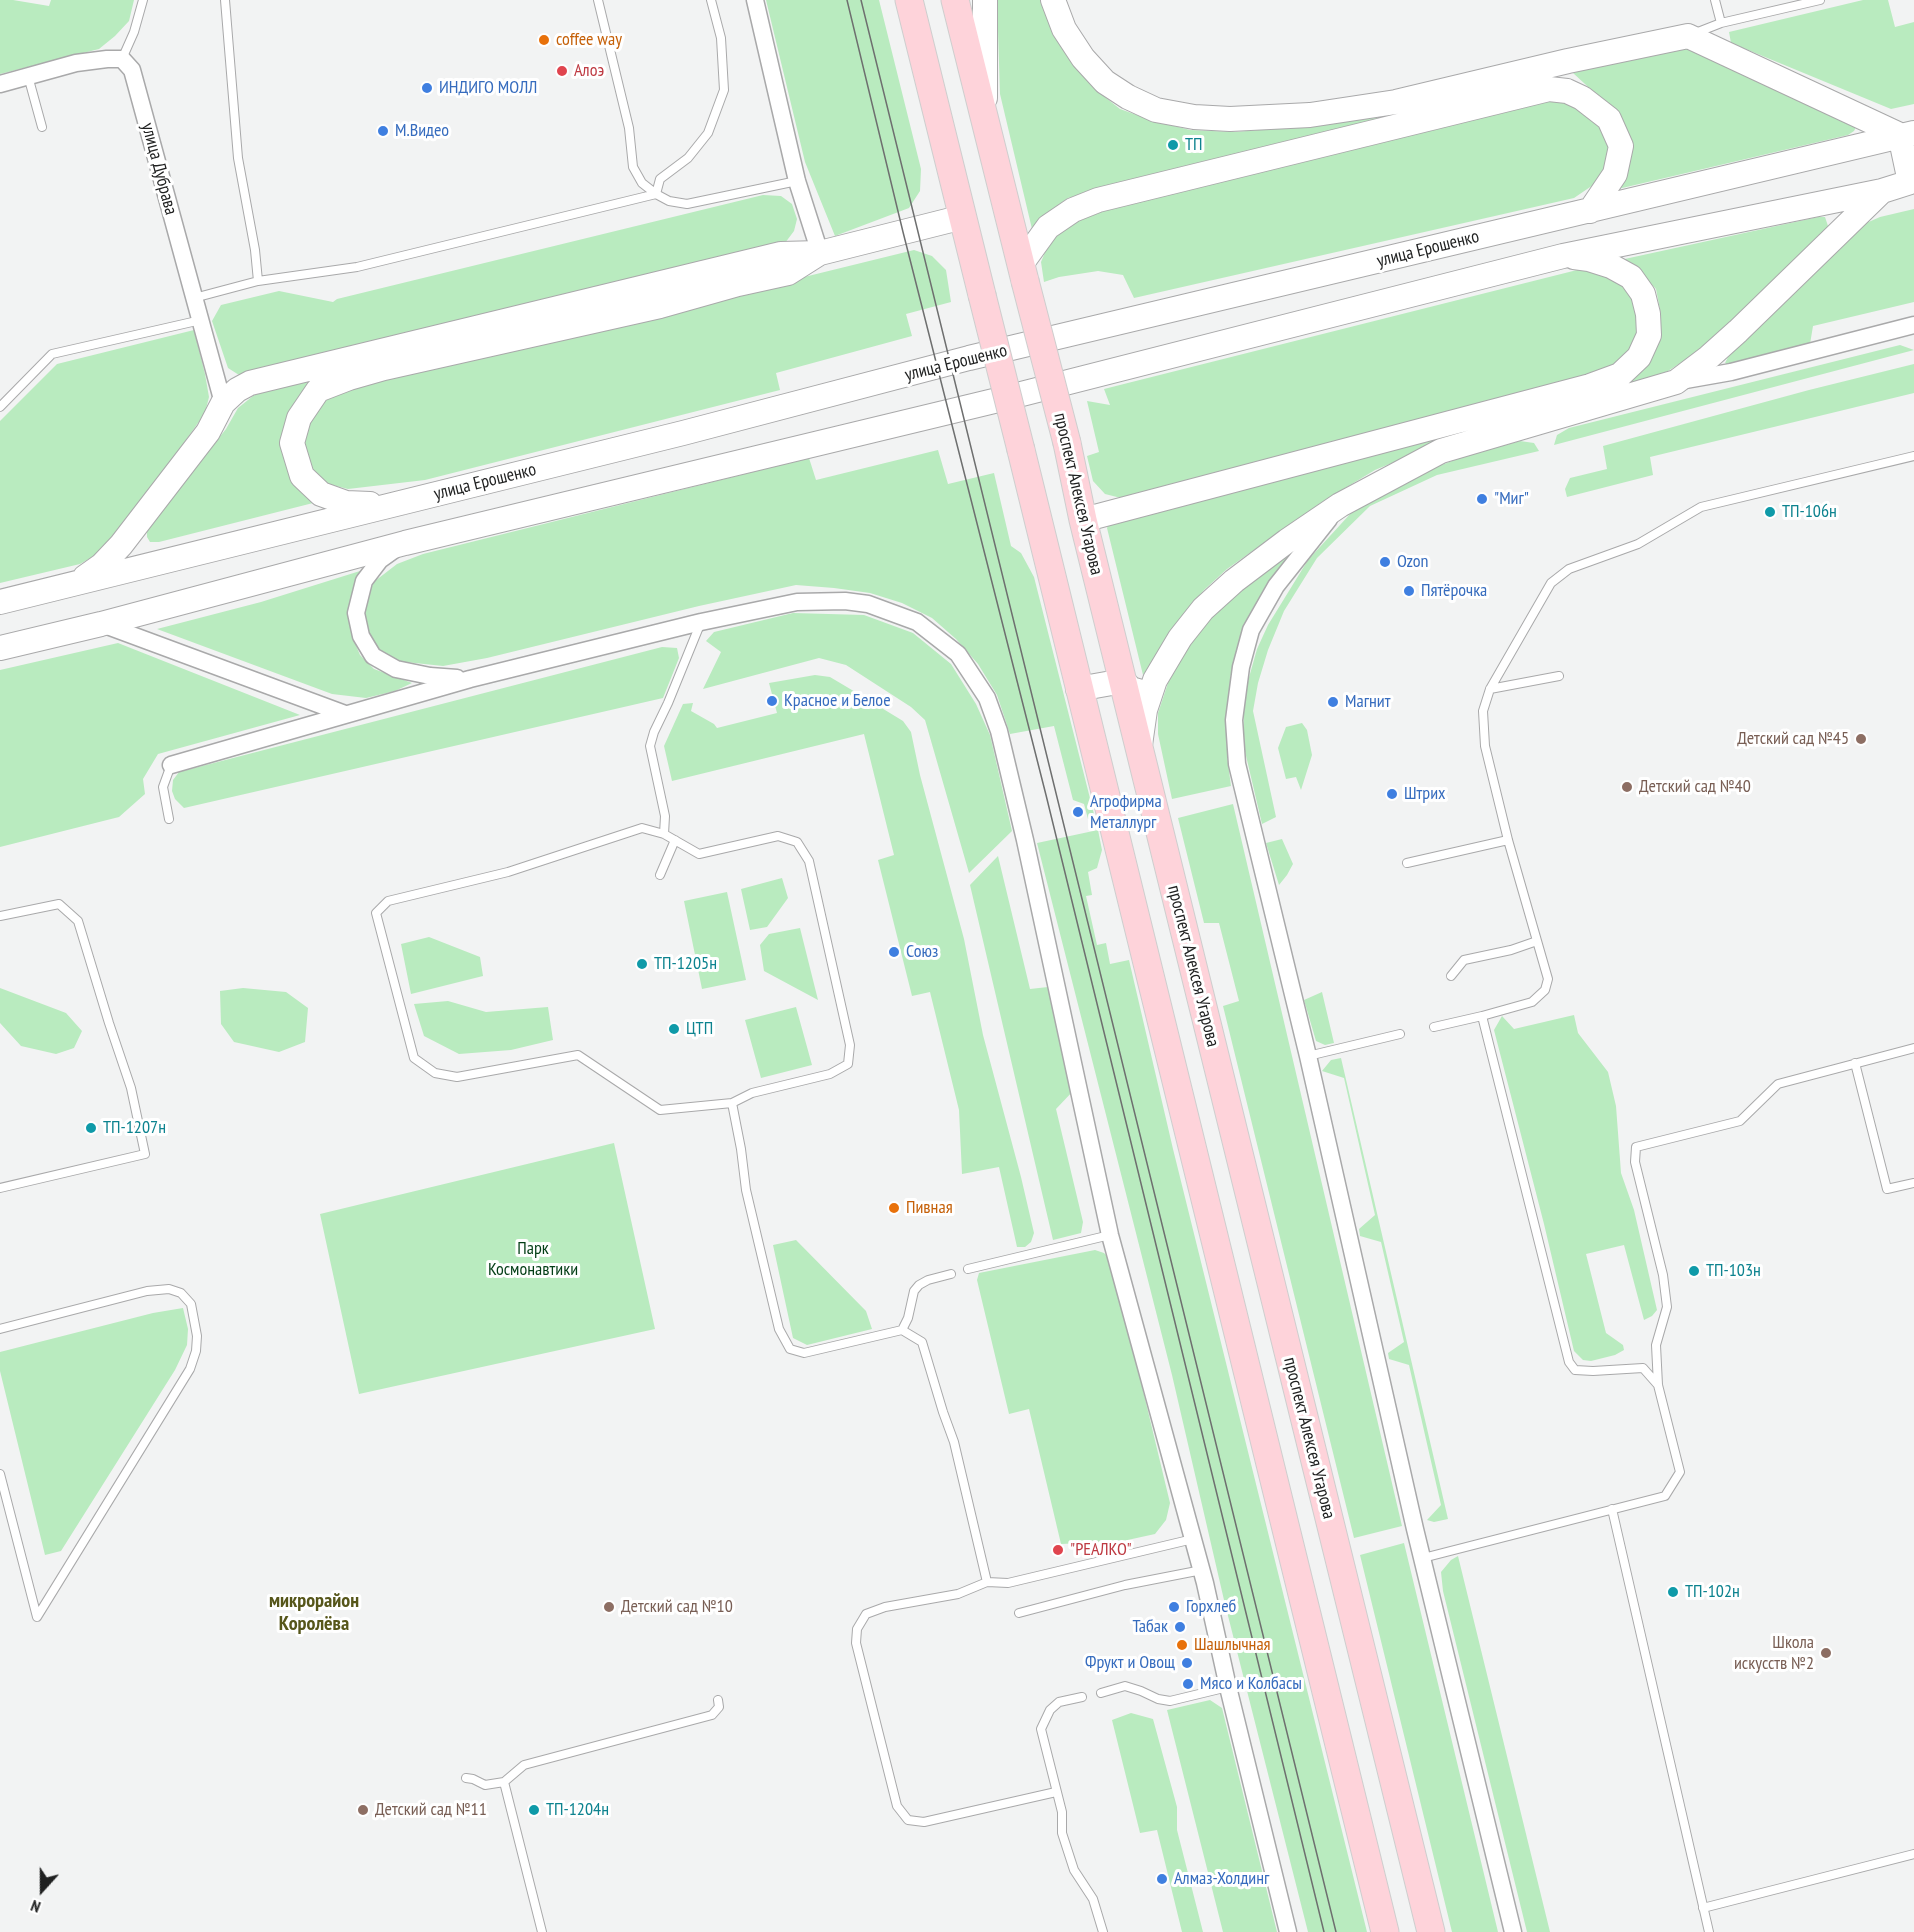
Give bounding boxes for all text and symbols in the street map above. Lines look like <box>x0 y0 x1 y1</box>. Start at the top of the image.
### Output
place label: coffee way <box>556 29 622 51</box>
marker: coffee way <box>537 33 551 47</box>
place label: Алоэ <box>574 60 604 82</box>
marker: Алоэ <box>555 64 569 78</box>
place label: ИНДИГО МОЛЛ <box>439 77 537 99</box>
marker: ИНДИГО МОЛЛ <box>420 81 434 95</box>
place label: М.Видео <box>395 120 449 142</box>
street label: улица Дубрава <box>136 121 182 217</box>
marker: М.Видео <box>376 124 390 138</box>
place label: ТП <box>1185 134 1203 156</box>
marker: ТП <box>1166 138 1180 152</box>
street label: улица Ерошенко <box>1375 226 1481 272</box>
street label: улица Ерошенко <box>903 340 1009 386</box>
street label: проспект Алексея Угарова <box>1049 411 1107 577</box>
street label: улица Ерошенко <box>432 459 538 505</box>
place label: "Миг" <box>1494 488 1529 510</box>
marker: "Миг" <box>1475 492 1489 506</box>
place label: ТП-106н <box>1782 501 1837 523</box>
marker: ТП-106н <box>1763 505 1777 519</box>
place label: Ozon <box>1397 551 1429 573</box>
marker: Ozon <box>1378 555 1392 569</box>
place label: Пятёрочка <box>1421 580 1487 602</box>
marker: Пятёрочка <box>1402 584 1416 598</box>
place label: Красное и Белое <box>784 690 891 712</box>
place label: Магнит <box>1345 691 1390 713</box>
marker: Красное и Белое <box>765 694 779 708</box>
marker: Магнит <box>1326 695 1340 709</box>
place label: Детский сад №45 <box>1737 728 1849 750</box>
marker: Детский сад №45 <box>1854 732 1868 746</box>
place label: Детский сад №40 <box>1639 776 1751 798</box>
marker: Детский сад №40 <box>1620 780 1634 794</box>
place label: Штрих <box>1404 783 1445 805</box>
marker: Штрих <box>1385 787 1399 801</box>
place label: Агрофирма Металлург <box>1090 791 1162 834</box>
marker: Агрофирма Металлург <box>1071 805 1085 819</box>
street label: проспект Алексея Угарова <box>1162 883 1224 1049</box>
place label: Союз <box>906 941 938 963</box>
marker: Союз <box>887 945 901 959</box>
place label: ТП-1205н <box>654 953 717 975</box>
marker: ТП-1205н <box>635 957 649 971</box>
place label: ЦТП <box>686 1018 713 1040</box>
marker: ЦТП <box>667 1022 681 1036</box>
place label: ТП-1207н <box>103 1117 166 1139</box>
marker: ТП-1207н <box>84 1121 98 1135</box>
place label: Пивная <box>906 1197 953 1219</box>
marker: Пивная <box>887 1201 901 1215</box>
park label: Парк Космонавтики <box>488 1238 578 1280</box>
place label: ТП-103н <box>1706 1260 1761 1282</box>
marker: ТП-103н <box>1687 1264 1701 1278</box>
street label: проспект Алексея Угарова <box>1278 1355 1340 1521</box>
place label: "РЕАЛКО" <box>1070 1539 1132 1561</box>
marker: "РЕАЛКО" <box>1051 1543 1065 1557</box>
place label: ТП-102н <box>1685 1581 1740 1603</box>
marker: ТП-102н <box>1666 1585 1680 1599</box>
district label: микрорайон Королёва <box>269 1589 359 1636</box>
place label: Детский сад №10 <box>621 1596 733 1618</box>
place label: Горхлеб <box>1186 1596 1236 1618</box>
marker: Детский сад №10 <box>602 1600 616 1614</box>
marker: Горхлеб <box>1167 1600 1181 1614</box>
place label: Табак <box>1132 1616 1168 1638</box>
marker: Табак <box>1173 1620 1187 1634</box>
place label: Школа искусств №2 <box>1734 1632 1814 1674</box>
place label: Шашлычная <box>1194 1634 1271 1656</box>
marker: Шашлычная <box>1175 1638 1189 1652</box>
marker: Школа искусств №2 <box>1819 1646 1833 1660</box>
place label: Фрукт и Овощ <box>1085 1652 1175 1674</box>
marker: Фрукт и Овощ <box>1180 1656 1194 1670</box>
place label: Мясо и Колбасы <box>1200 1673 1302 1695</box>
marker: Мясо и Колбасы <box>1181 1677 1195 1691</box>
place label: Детский сад №11 <box>375 1799 487 1821</box>
place label: ТП-1204н <box>546 1799 609 1821</box>
marker: Детский сад №11 <box>356 1803 370 1817</box>
marker: ТП-1204н <box>527 1803 541 1817</box>
north arrow <box>12 1860 72 1920</box>
place label: Алмаз-Холдинг <box>1174 1868 1269 1890</box>
marker: Алмаз-Холдинг <box>1155 1872 1169 1886</box>
text: N <box>28 1896 43 1918</box>

